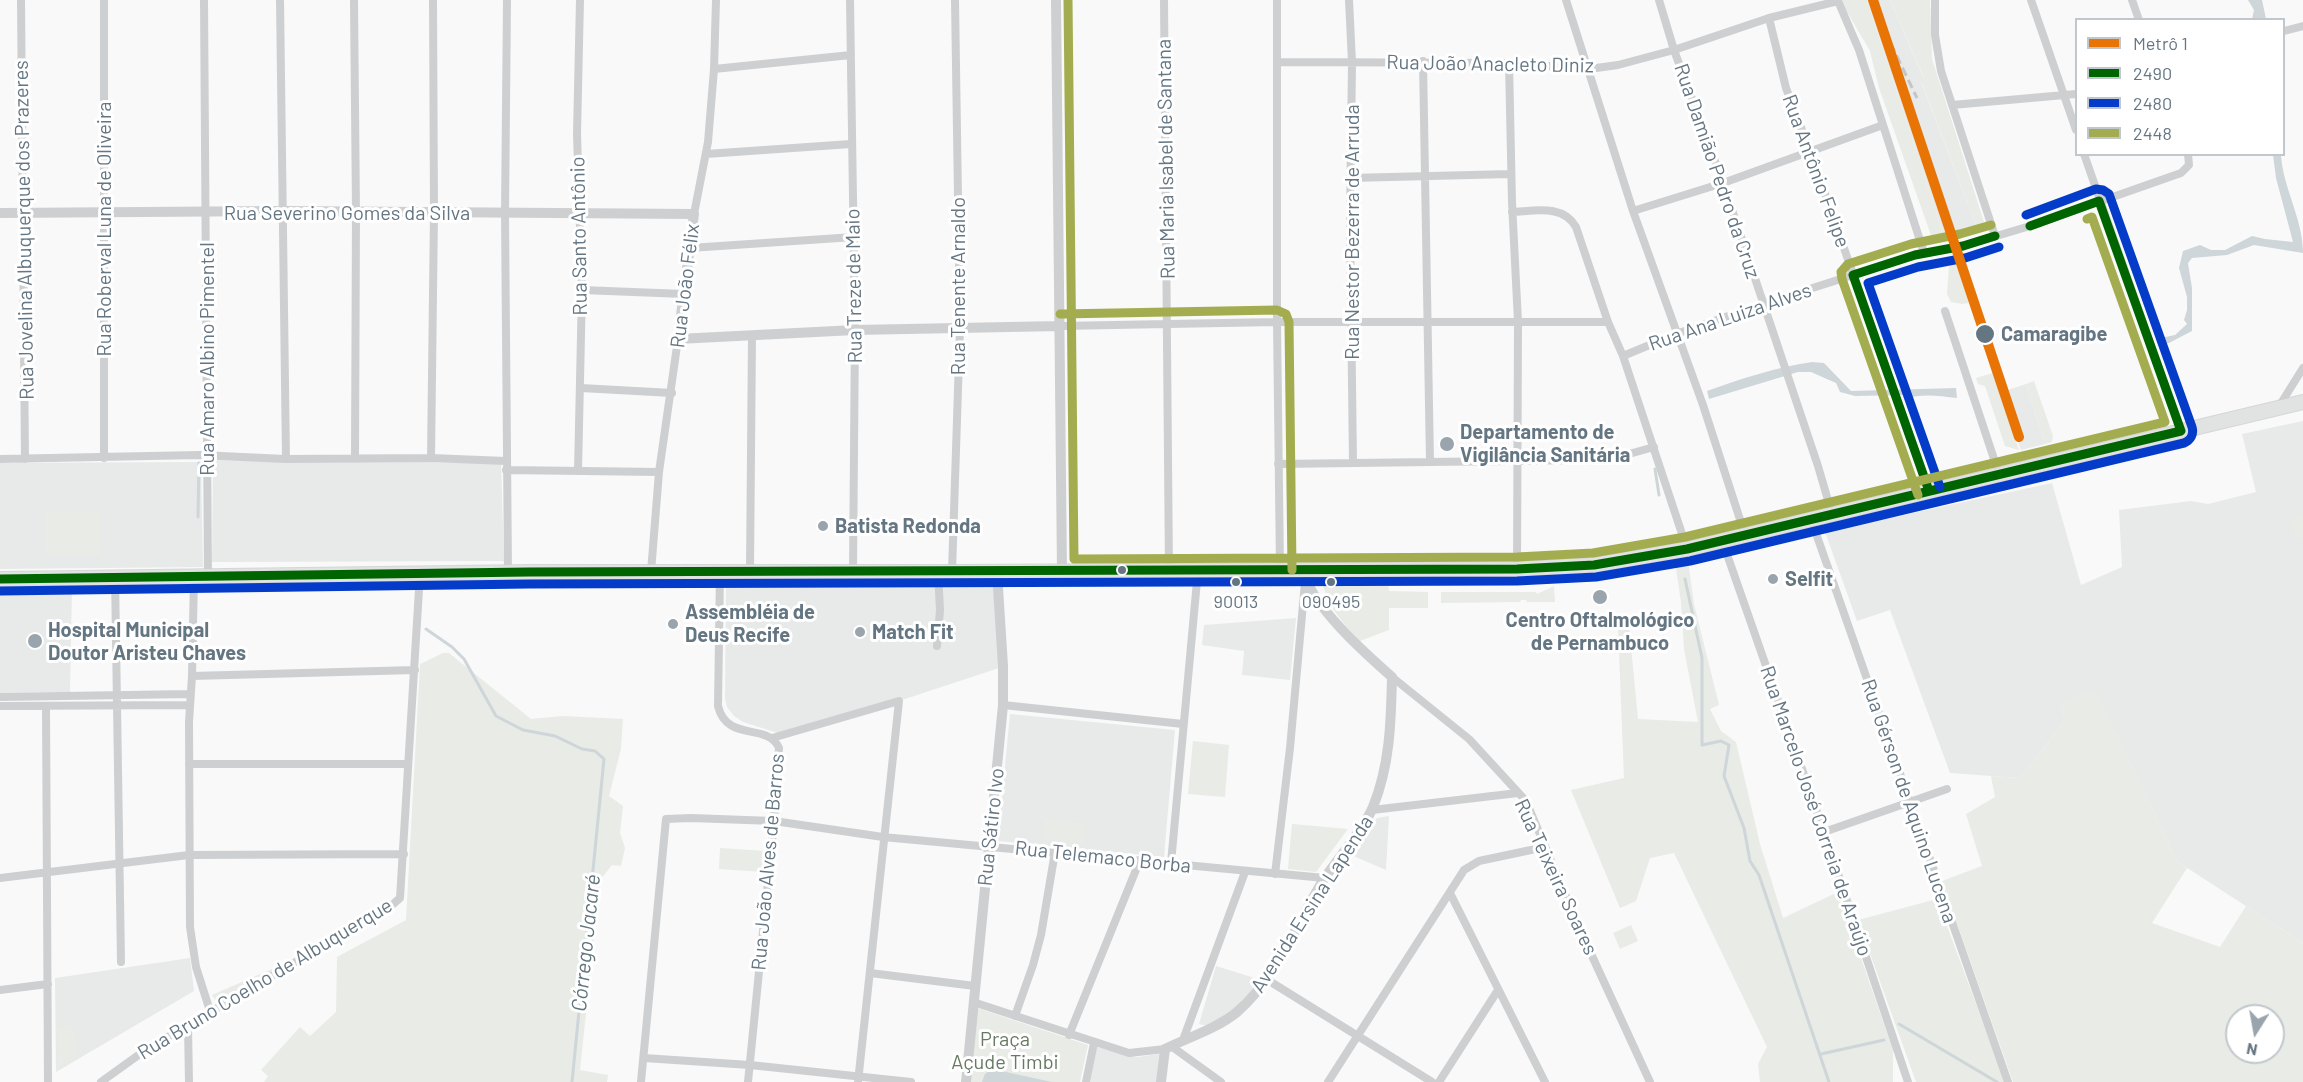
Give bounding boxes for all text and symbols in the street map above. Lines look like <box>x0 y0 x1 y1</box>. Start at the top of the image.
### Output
legend <box>2075 18 2285 156</box>
text: Metrô 1 <box>2133 32 2188 54</box>
street label: Rua Maria Isabel de Santana <box>1152 39 1180 279</box>
street label: Rua João Anacleto Diniz <box>1386 50 1594 78</box>
street label: Rua Jovelina Albuquerque dos Prazeres <box>9 60 39 400</box>
street label: Rua Damião Pedro da Cruz <box>1669 60 1765 282</box>
text: 2490 <box>2133 62 2172 84</box>
street label: Rua Antônio Felipe <box>1777 91 1855 251</box>
text: 2480 <box>2133 92 2172 114</box>
street label: Rua Roberval Luna de Oliveira <box>92 102 116 356</box>
street label: Rua Nestor Bezerra de Arruda <box>1340 104 1364 360</box>
text: 2448 <box>2133 122 2172 144</box>
street label: Rua Santo Antônio <box>566 156 592 316</box>
street label: Rua Tenente Arnaldo <box>946 197 970 375</box>
street label: Rua Severino Gomes da Silva <box>224 201 470 225</box>
street label: Rua Treze de Maio <box>841 208 867 364</box>
street label: Rua João Félix <box>665 222 705 350</box>
street label: Rua Amaro Albino Pimentel <box>195 242 219 476</box>
street label: Rua Ana Luiza Alves <box>1645 278 1815 356</box>
place label: Camaragibe <box>2001 322 2107 346</box>
marker: Camaragibe <box>1974 323 1996 345</box>
place label: Departamento de Vigilância Sanitária <box>1460 420 1630 467</box>
marker: Departamento de Vigilância Sanitária <box>1438 435 1456 453</box>
place label: Batista Redonda <box>835 514 981 538</box>
marker: Batista Redonda <box>816 519 830 533</box>
unlabelled marker <box>1116 564 1128 576</box>
place label: Selfit <box>1785 567 1833 591</box>
marker: Selfit <box>1766 572 1780 586</box>
marker: 90013 <box>1230 576 1242 588</box>
marker: 090495 <box>1325 576 1337 588</box>
marker: Centro Oftalmológico de Pernambuco <box>1591 588 1609 606</box>
place label: 90013 <box>1214 591 1258 613</box>
place label: 090495 <box>1302 591 1360 613</box>
place label: Assembléia de Deus Recife <box>685 600 815 647</box>
place label: Centro Oftalmológico de Pernambuco <box>1506 608 1694 655</box>
marker: Assembléia de Deus Recife <box>666 617 680 631</box>
place label: Hospital Municipal Doutor Aristeu Chaves <box>48 618 246 665</box>
place label: Match Fit <box>872 620 954 644</box>
marker: Match Fit <box>853 625 867 639</box>
marker: Hospital Municipal Doutor Aristeu Chaves <box>26 632 44 650</box>
street label: Rua Marcelo José Correia de Araújo <box>1755 663 1877 959</box>
street label: Rua Gérson de Aquino Lucena <box>1856 676 1962 926</box>
street label: Rua João Alves de Barros <box>747 752 789 972</box>
street label: Rua Sátiro Ivo <box>973 767 1009 887</box>
street label: Rua Teixeira Soares <box>1509 795 1603 959</box>
street label: Avenida Ersina Lapenda <box>1246 811 1378 997</box>
street label: Rua Telemaco Borba <box>1014 836 1192 878</box>
water label: Córrego Jacaré <box>566 873 606 1013</box>
street label: Rua Bruno Coelho de Albuquerque <box>133 893 397 1065</box>
north arrow <box>2225 1004 2285 1064</box>
park label: Praça Açude Timbi <box>951 1027 1059 1074</box>
text: N <box>2245 1040 2259 1061</box>

